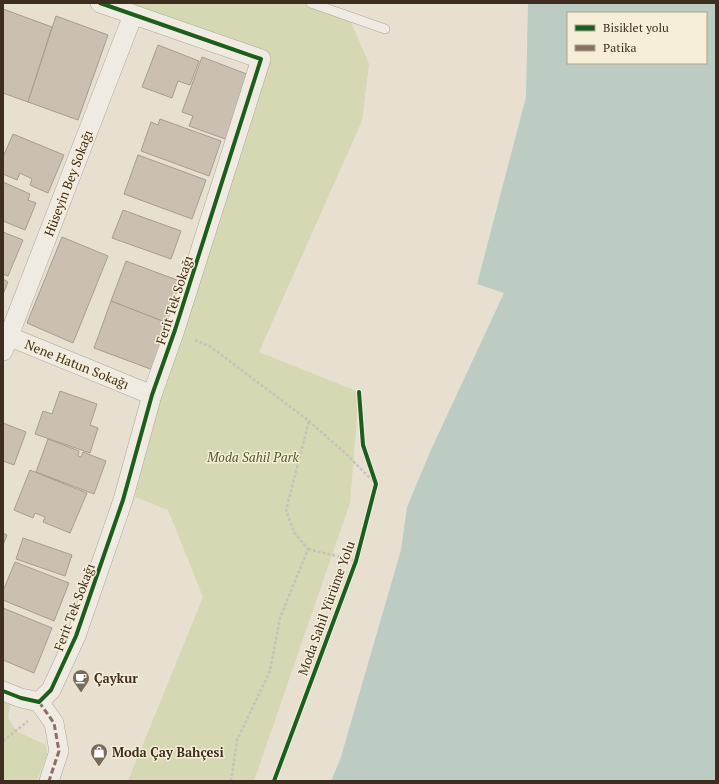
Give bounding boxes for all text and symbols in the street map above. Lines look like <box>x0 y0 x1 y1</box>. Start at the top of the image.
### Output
legend <box>567 12 707 64</box>
text: Bisiklet yolu <box>603 20 669 35</box>
text: Patika <box>603 40 637 55</box>
street label: Hüseyin Bey Sokağı <box>39 127 97 239</box>
street label: Ferit Tek Sokağı <box>151 253 197 347</box>
street label: Nene Hatun Sokağı <box>22 335 132 393</box>
park label: Moda Sahil Park <box>206 448 300 466</box>
street label: Moda Sahil Yürüme Yolu <box>293 538 359 678</box>
street label: Ferit Tek Sokağı <box>49 561 99 653</box>
cafe icon: Çaykur <box>71 668 91 693</box>
place label: Çaykur <box>94 669 138 687</box>
shop icon: Moda Çay Bahçesi <box>89 742 109 767</box>
place label: Moda Çay Bahçesi <box>112 743 224 761</box>

